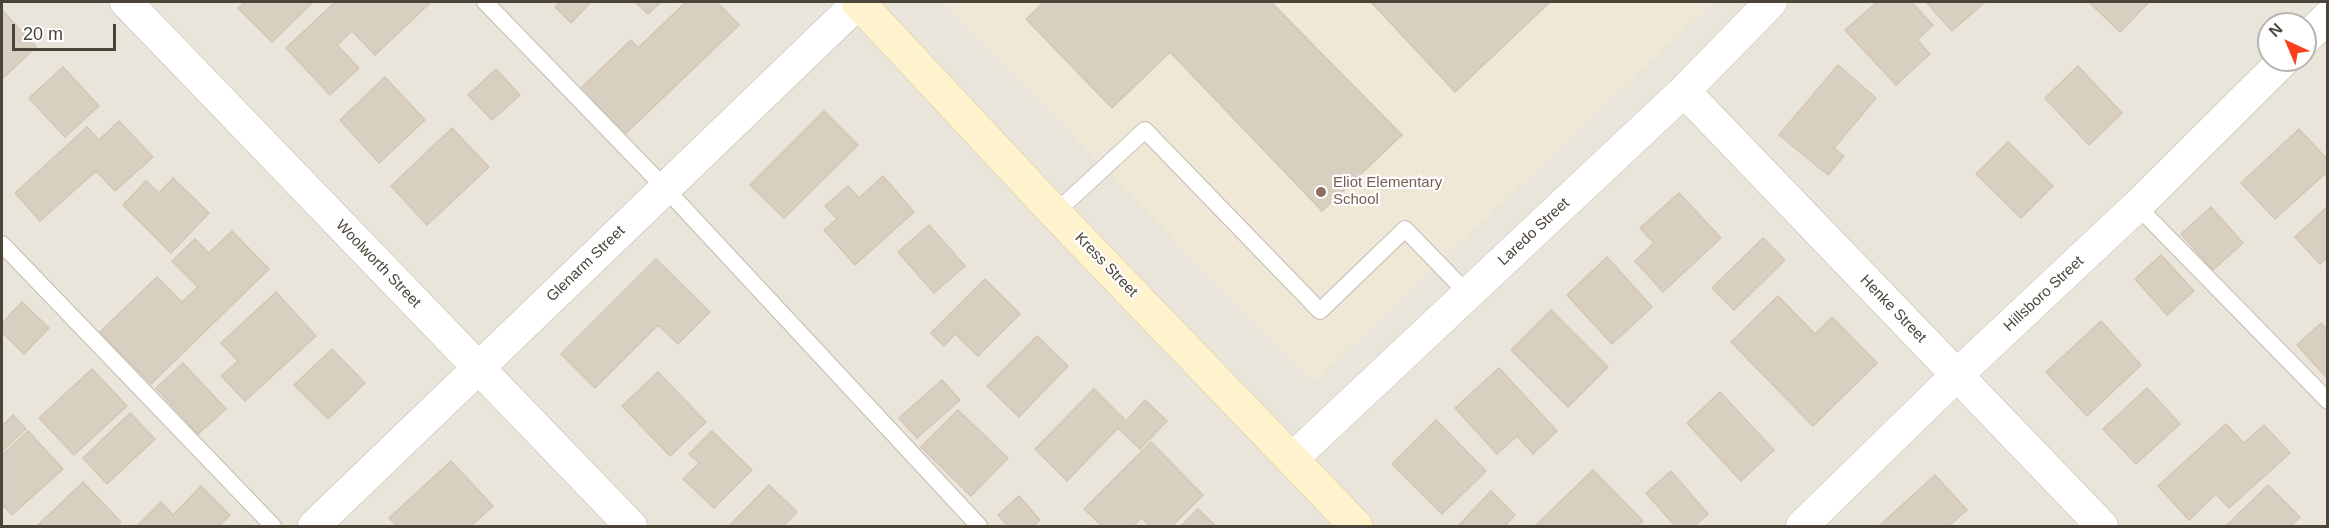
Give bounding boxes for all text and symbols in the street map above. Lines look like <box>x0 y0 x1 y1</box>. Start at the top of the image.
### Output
scale bar <box>15 12 118 50</box>
north arrow <box>2257 12 2317 72</box>
text: N <box>2265 20 2286 40</box>
text: 20 m <box>23 24 63 44</box>
place label: Eliot Elementary School <box>1333 174 1442 209</box>
marker: Eliot Elementary School <box>1314 185 1328 199</box>
street label: Laredo Street <box>1495 194 1573 270</box>
street label: Woolworth Street <box>332 216 424 312</box>
street label: Glenarm Street <box>543 222 629 306</box>
street label: Kress Street <box>1071 229 1141 301</box>
street label: Hillsboro Street <box>2000 252 2088 336</box>
street label: Henke Street <box>1856 271 1930 347</box>

